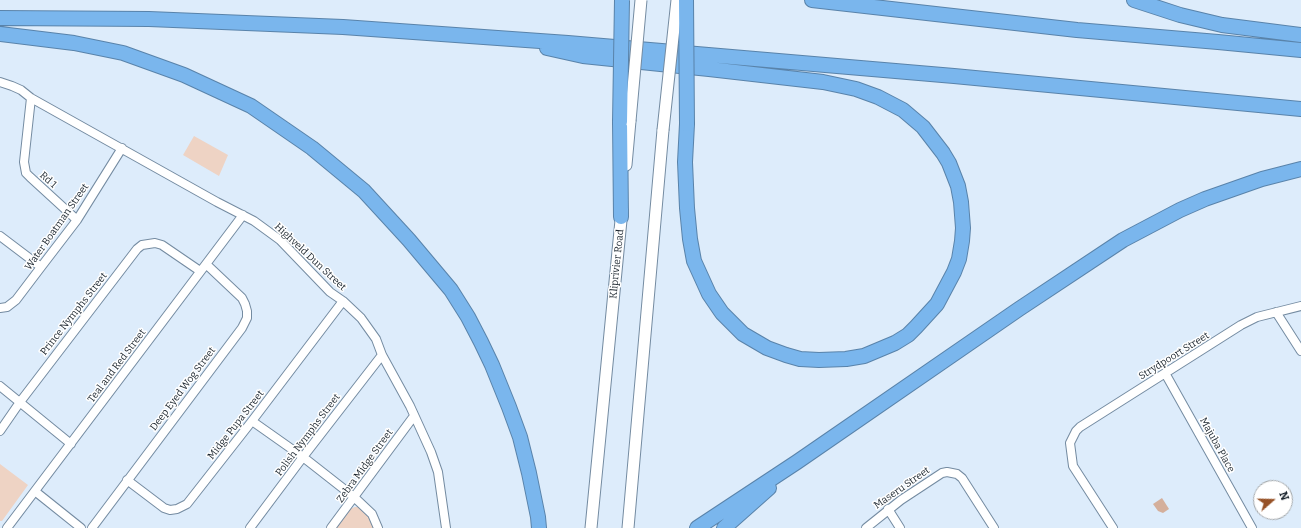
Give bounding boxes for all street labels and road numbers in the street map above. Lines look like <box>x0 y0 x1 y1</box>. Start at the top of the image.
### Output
street label: Rd 1 <box>37 169 59 191</box>
street label: Water Boatman Street <box>23 181 91 273</box>
street label: Highveld Dun Street <box>272 221 348 293</box>
street label: Kliprivier Road <box>607 229 627 299</box>
street label: Prince Nymphs Street <box>38 270 110 358</box>
street label: Teal and Red Street <box>85 327 149 405</box>
street label: Strydpoort Street <box>1137 330 1211 382</box>
street label: Deep Eyed Wog Street <box>148 345 218 433</box>
street label: Midge Pupa Street <box>205 388 267 462</box>
street label: Polish Nymphs Street <box>273 391 343 479</box>
street label: Majuba Place <box>1197 415 1237 475</box>
street label: Zebra Midge Street <box>334 427 396 505</box>
street label: Maseru Street <box>872 464 932 512</box>

